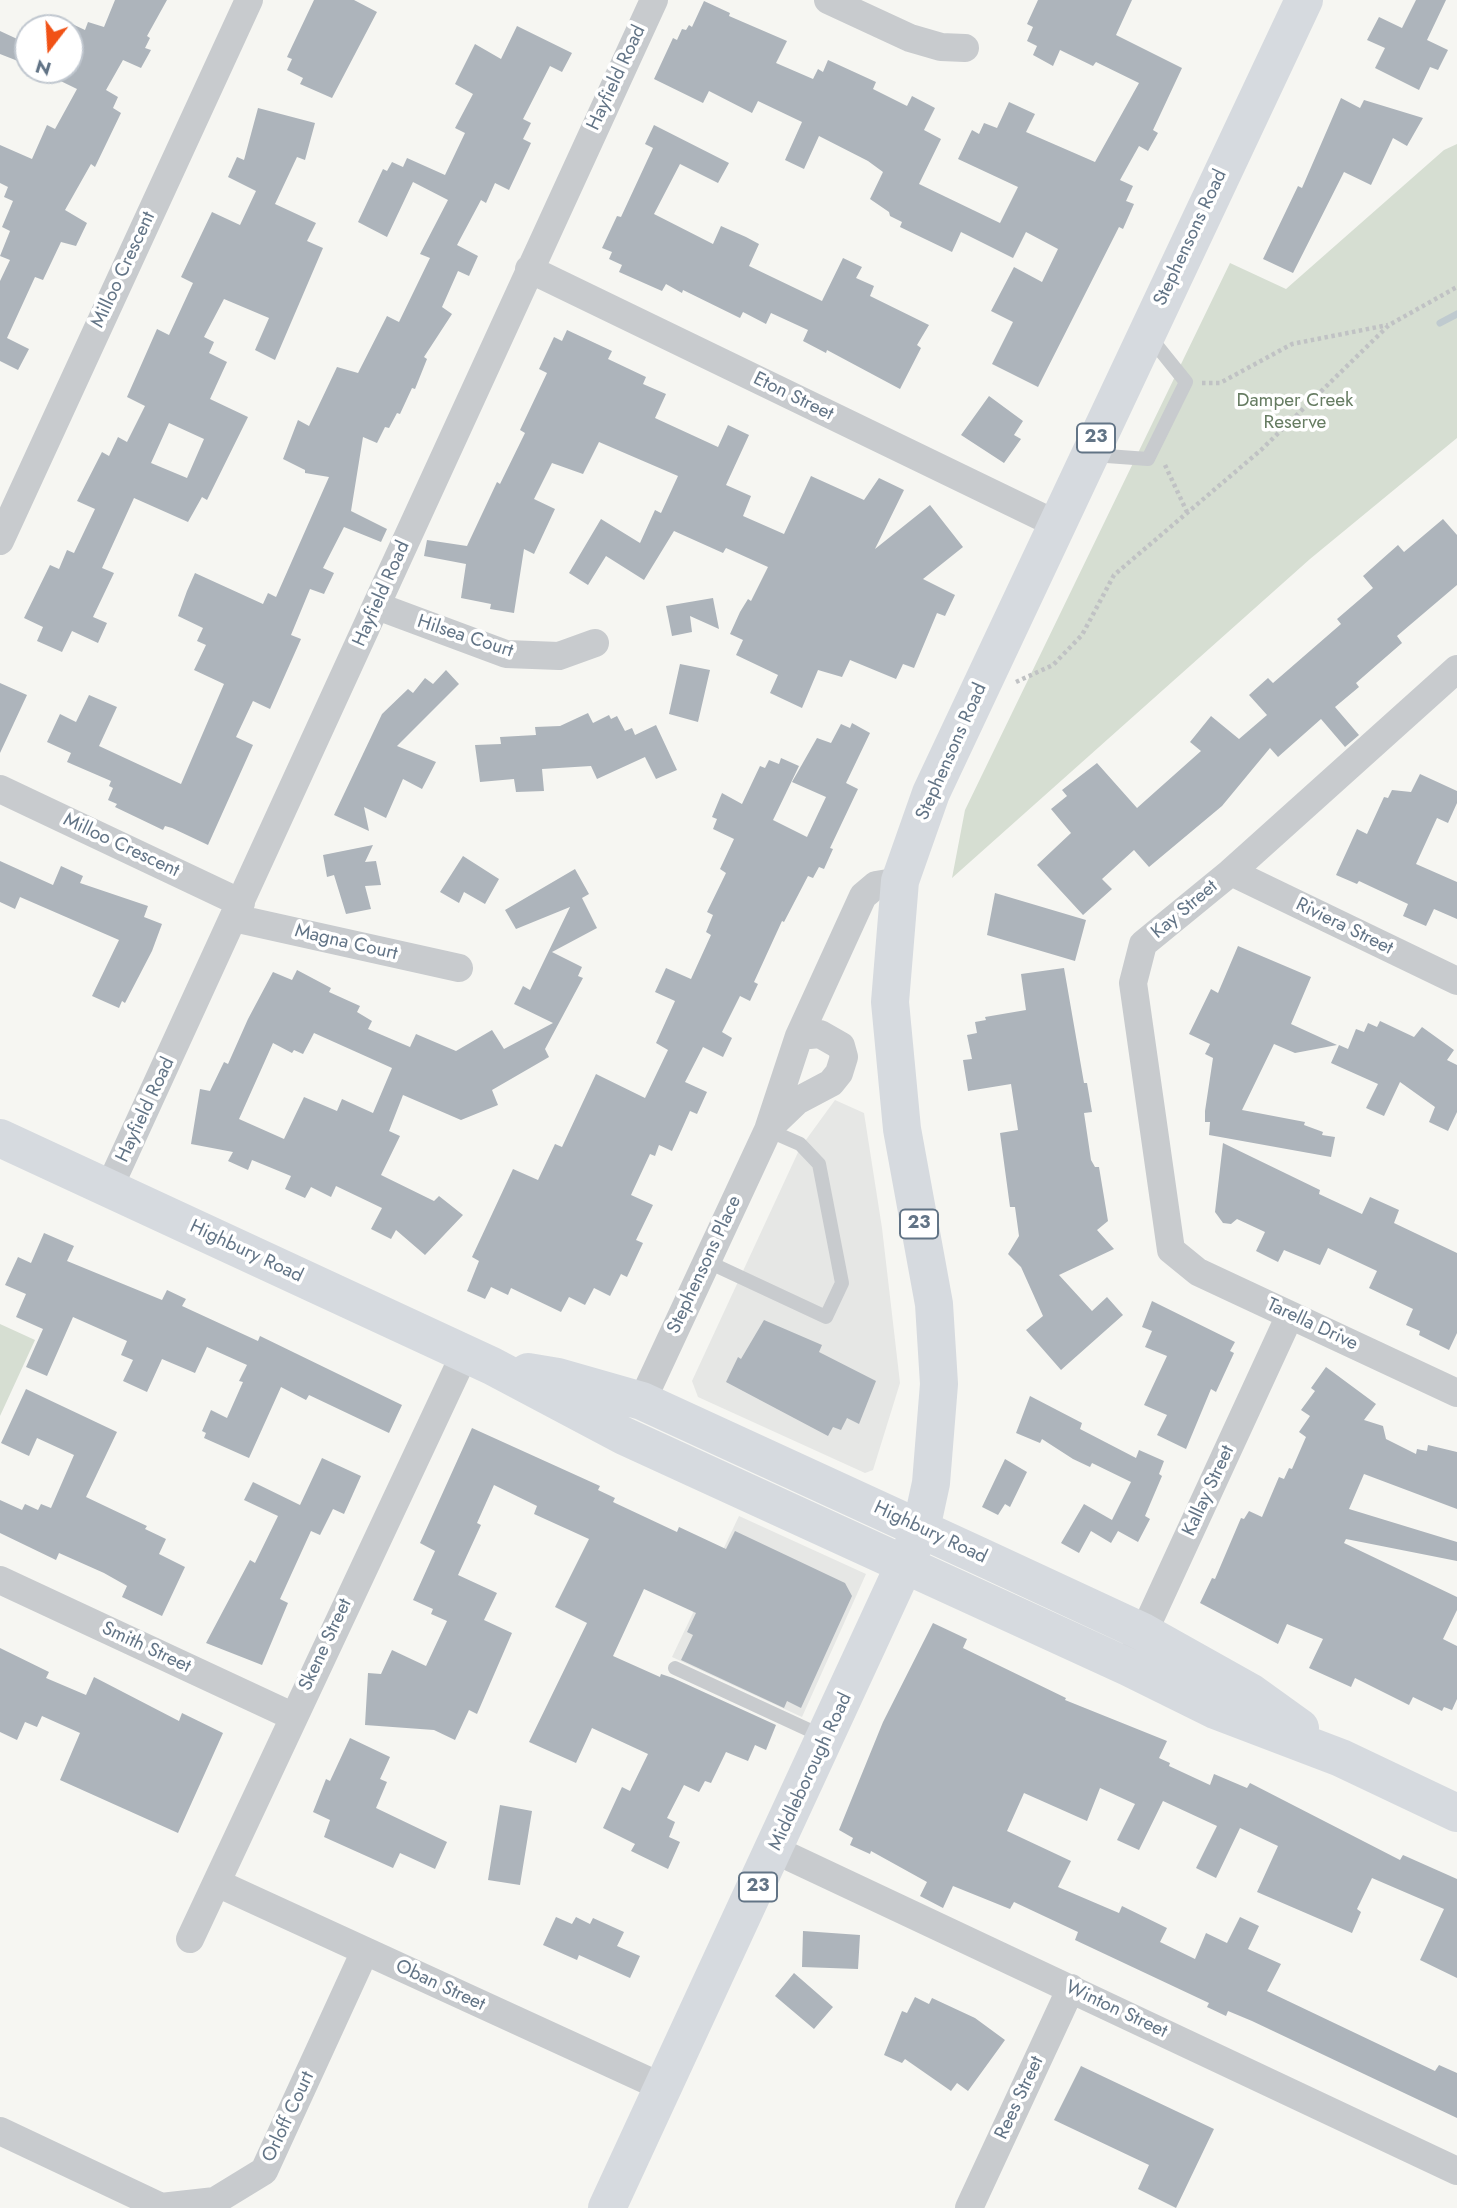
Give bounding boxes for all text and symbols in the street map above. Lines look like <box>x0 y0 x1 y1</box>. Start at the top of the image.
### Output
north arrow <box>14 14 84 84</box>
street label: Hayfield Road <box>583 22 651 134</box>
text: N <box>32 53 54 83</box>
street label: Stephensons Road <box>1149 166 1233 310</box>
street label: Milloo Crescent <box>87 208 161 332</box>
street label: Eton Street <box>749 368 837 426</box>
park label: Damper Creek Reserve <box>1237 390 1353 434</box>
road number: 23 <box>1077 424 1115 452</box>
street label: Hayfield Road <box>349 538 415 650</box>
street label: Hilsea Court <box>414 611 516 663</box>
street label: Stephensons Road <box>912 680 992 824</box>
street label: Milloo Crescent <box>59 809 183 883</box>
street label: Kay Street <box>1147 876 1223 944</box>
street label: Riviera Street <box>1292 894 1396 960</box>
street label: Magna Court <box>292 920 400 966</box>
street label: Hayfield Road <box>112 1054 180 1166</box>
street label: Stephensons Place <box>663 1192 747 1338</box>
road number: 23 <box>900 1210 938 1238</box>
street label: Highbury Road <box>186 1216 306 1288</box>
street label: Tarella Drive <box>1263 1294 1361 1356</box>
street label: Kallay Street <box>1178 1442 1240 1540</box>
street label: Highbury Road <box>870 1497 990 1569</box>
street label: Skene Street <box>295 1595 357 1695</box>
street label: Smith Street <box>98 1617 194 1679</box>
street label: Middleborough Road <box>764 1690 858 1854</box>
road number: 23 <box>739 1872 777 1901</box>
street label: Oban Street <box>392 1955 488 2017</box>
street label: Winton Street <box>1061 1976 1171 2044</box>
street label: Rees Street <box>991 2053 1049 2143</box>
street label: Orloff Court <box>258 2068 320 2166</box>

